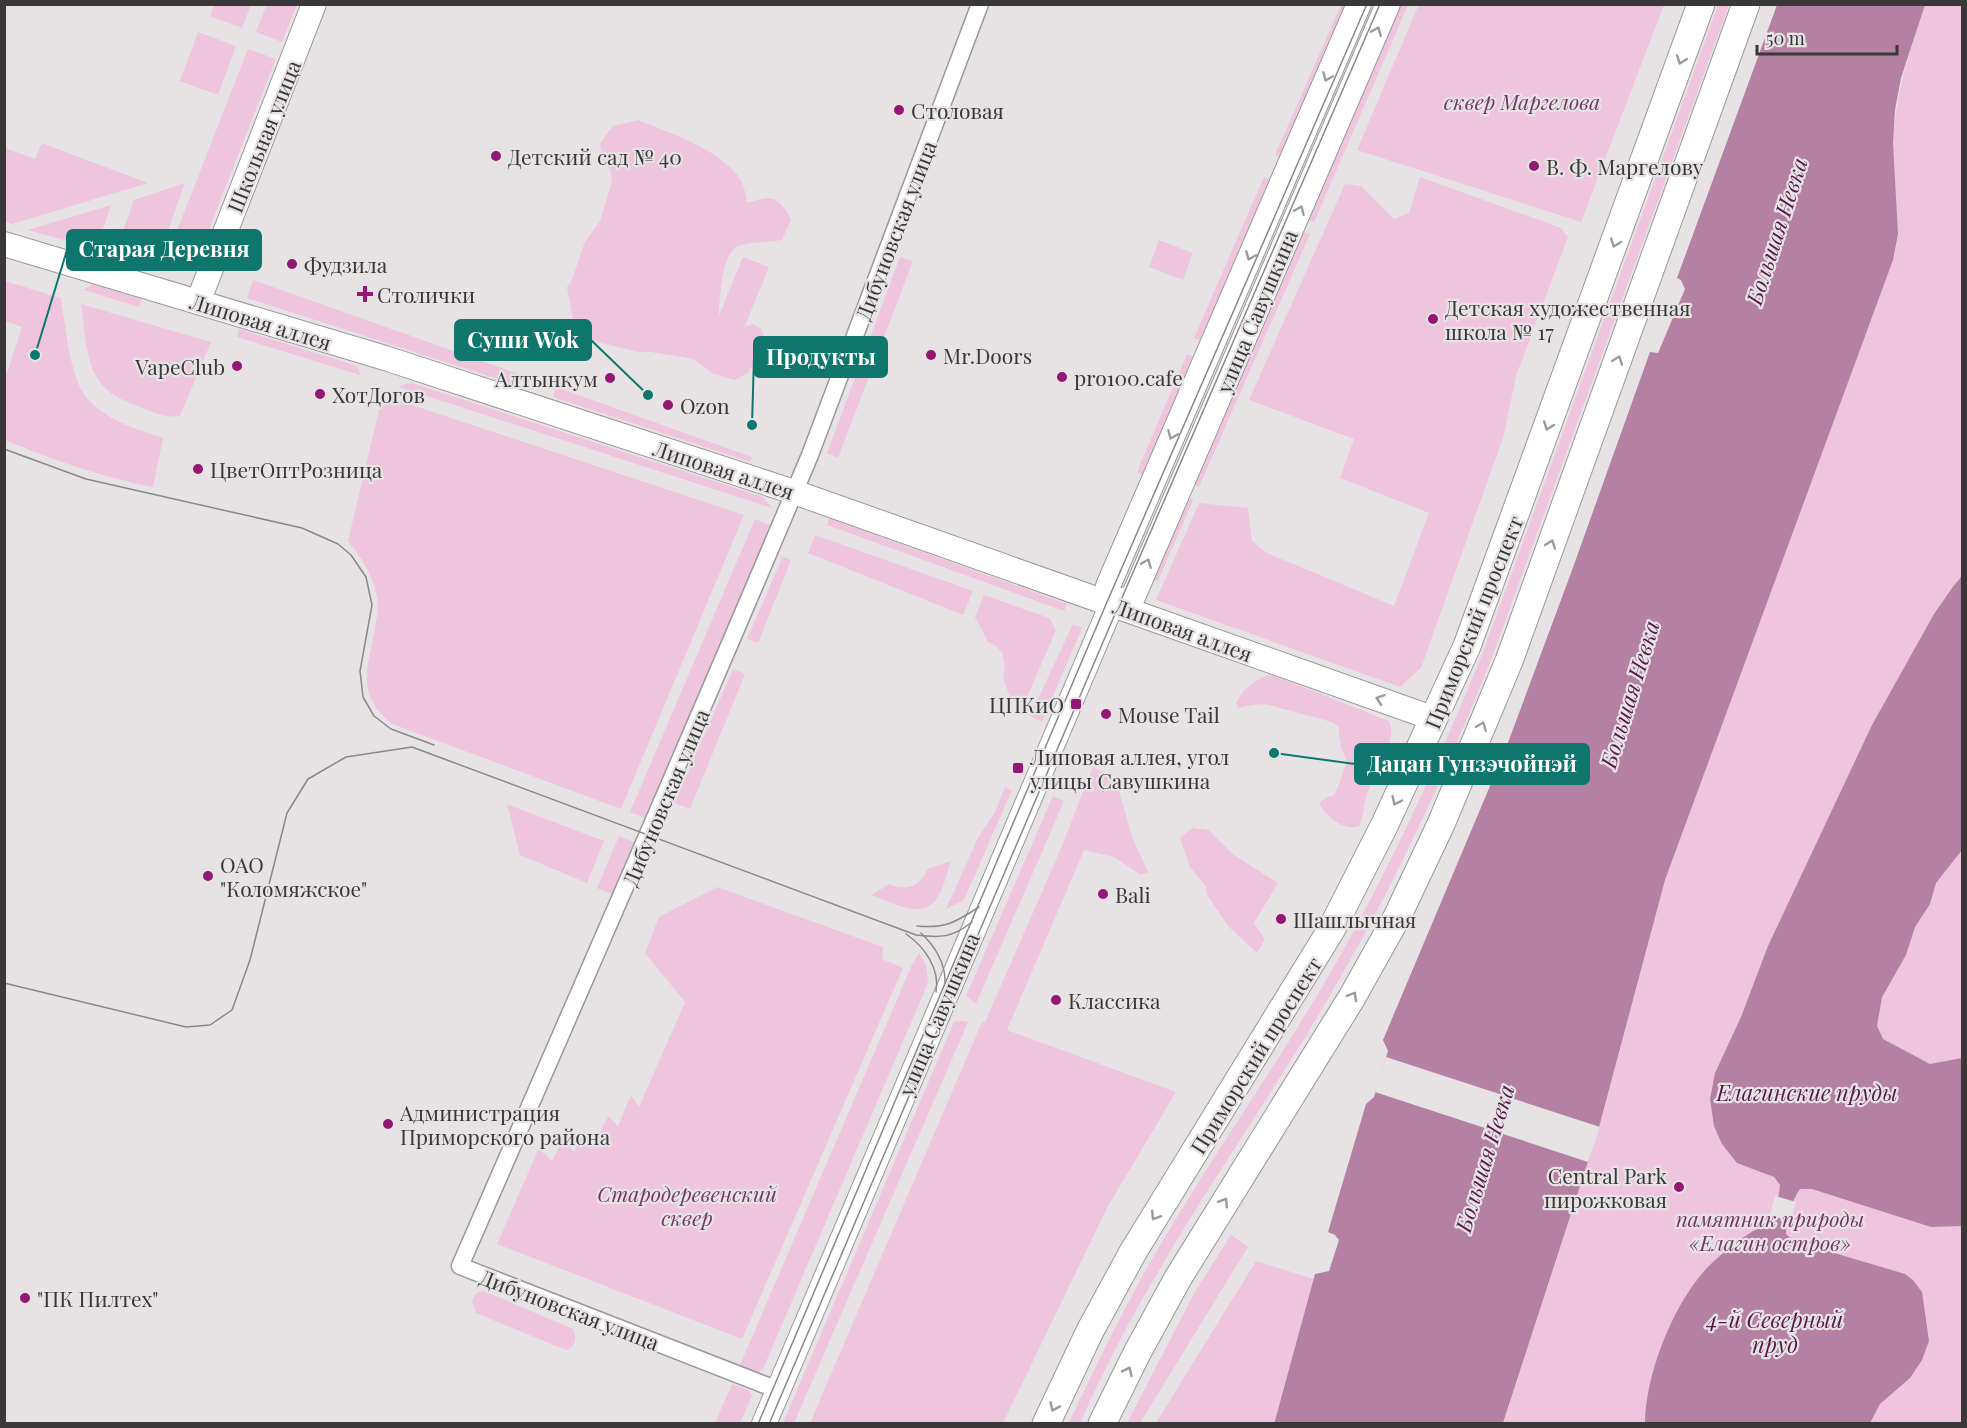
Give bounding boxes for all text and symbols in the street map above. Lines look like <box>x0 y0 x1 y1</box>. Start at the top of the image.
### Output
scale bar <box>1757 18 1896 56</box>
text: 50 m <box>1766 26 1805 50</box>
one-way arrow <box>1370 27 1382 38</box>
one-way arrow <box>1676 53 1688 64</box>
street label: Школьная улица <box>220 55 307 216</box>
one-way arrow <box>1322 71 1334 82</box>
park label: сквер Маргелова <box>1444 87 1600 115</box>
place label: Столовая <box>911 96 1004 124</box>
marker: Столовая <box>892 103 906 117</box>
street label: Дибуновская улица <box>848 136 942 324</box>
place label: Детский сад № 40 <box>508 142 682 170</box>
marker: Детский сад № 40 <box>489 149 503 163</box>
place label: В. Ф. Маргелову <box>1546 152 1704 180</box>
water label: Большая Невка <box>1738 154 1814 309</box>
marker: В. Ф. Маргелову <box>1527 159 1541 173</box>
one-way arrow <box>1293 206 1305 217</box>
street label: улица Савушкина <box>1209 225 1303 398</box>
callout: Старая Деревня <box>67 230 261 270</box>
text: Старая Деревня <box>79 233 250 263</box>
one-way arrow <box>1609 237 1622 248</box>
place label: Фудзила <box>304 250 388 278</box>
one-way arrow <box>1245 250 1257 261</box>
marker: Фудзила <box>285 257 299 271</box>
place label: Столички <box>377 280 475 308</box>
street label: Липовая аллея <box>186 286 335 356</box>
marker: Столички <box>358 287 372 301</box>
place label: Детская художественная школа № 17 <box>1445 293 1690 345</box>
marker: Детская художественная школа № 17 <box>1426 312 1440 326</box>
callout: Суши Wok <box>455 320 591 360</box>
text: Суши Wok <box>467 324 579 354</box>
callout: Продукты <box>754 337 887 377</box>
text: Продукты <box>766 341 876 371</box>
place label: Mr.Doors <box>943 341 1032 369</box>
marker: Mr.Doors <box>924 348 938 362</box>
place label: VapeClub <box>134 352 225 380</box>
one-way arrow <box>1611 355 1623 366</box>
marker: VapeClub <box>230 359 244 373</box>
place label: pro100.cafe <box>1074 363 1183 391</box>
place label: Алтынкум <box>494 364 598 392</box>
marker: pro100.cafe <box>1055 370 1069 384</box>
marker: Алтынкум <box>603 371 617 385</box>
place label: ХотДогов <box>332 380 425 408</box>
marker: ХотДогов <box>313 387 327 401</box>
place label: Ozon <box>680 391 730 419</box>
marker: Ozon <box>661 398 675 412</box>
one-way arrow <box>1542 420 1555 431</box>
one-way arrow <box>1168 429 1180 440</box>
street label: Липовая аллея <box>649 433 798 505</box>
place label: ЦветОптРозница <box>210 455 383 483</box>
marker: ЦветОптРозница <box>191 462 205 476</box>
street label: Приморский проспект <box>1417 511 1529 733</box>
one-way arrow <box>1544 539 1557 549</box>
one-way arrow <box>1140 558 1152 569</box>
street label: Липовая аллея <box>1108 590 1257 667</box>
water label: Большая Невка <box>1592 617 1666 772</box>
place label: ЦПКиО <box>989 690 1064 718</box>
one-way arrow <box>1375 694 1386 707</box>
marker: ЦПКиО <box>1069 697 1083 711</box>
place label: Mouse Tail <box>1118 700 1220 728</box>
street label: Дибуновская улица <box>615 704 715 890</box>
marker: Mouse Tail <box>1099 707 1113 721</box>
one-way arrow <box>1475 721 1487 732</box>
place label: Липовая аллея, угол улицы Савушкина <box>1029 742 1229 794</box>
callout: Дацан Гунзэчойнэй <box>1355 744 1589 784</box>
text: Дацан Гунзэчойнэй <box>1367 748 1577 778</box>
marker: Липовая аллея, угол улицы Савушкина <box>1011 761 1025 775</box>
one-way arrow <box>1392 795 1404 806</box>
place label: ОАО "Коломяжское" <box>220 850 367 902</box>
marker: ОАО "Коломяжское" <box>201 869 215 883</box>
place label: Bali <box>1115 880 1151 908</box>
marker: Bali <box>1096 887 1110 901</box>
place label: Шашлычная <box>1293 905 1416 933</box>
marker: Шашлычная <box>1274 912 1288 926</box>
street label: улица Савушкина <box>891 928 985 1101</box>
street label: Приморский проспект <box>1183 951 1327 1159</box>
place label: Классика <box>1068 986 1161 1014</box>
one-way arrow <box>1345 992 1357 1002</box>
marker: Классика <box>1049 993 1063 1007</box>
water label: Елагинские пруды <box>1716 1077 1897 1107</box>
water label: Большая Невка <box>1447 1081 1521 1236</box>
place label: Администрация Приморского района <box>399 1098 611 1150</box>
marker: Администрация Приморского района <box>381 1117 395 1131</box>
place label: Central Park пирожковая <box>1544 1161 1667 1213</box>
park label: Стародеревенский сквер <box>597 1179 778 1231</box>
marker: Central Park пирожковая <box>1672 1180 1686 1194</box>
one-way arrow <box>1217 1197 1228 1208</box>
park label: памятник природы «Елагин остров» <box>1676 1204 1864 1256</box>
one-way arrow <box>1151 1210 1163 1220</box>
street label: Дибуновская улица <box>476 1262 664 1356</box>
place label: "ПК Пилтех" <box>37 1284 159 1312</box>
marker: "ПК Пилтех" <box>18 1291 32 1305</box>
water label: 4-й Северный пруд <box>1705 1304 1844 1359</box>
one-way arrow <box>1121 1366 1132 1377</box>
one-way arrow <box>1049 1400 1061 1411</box>

